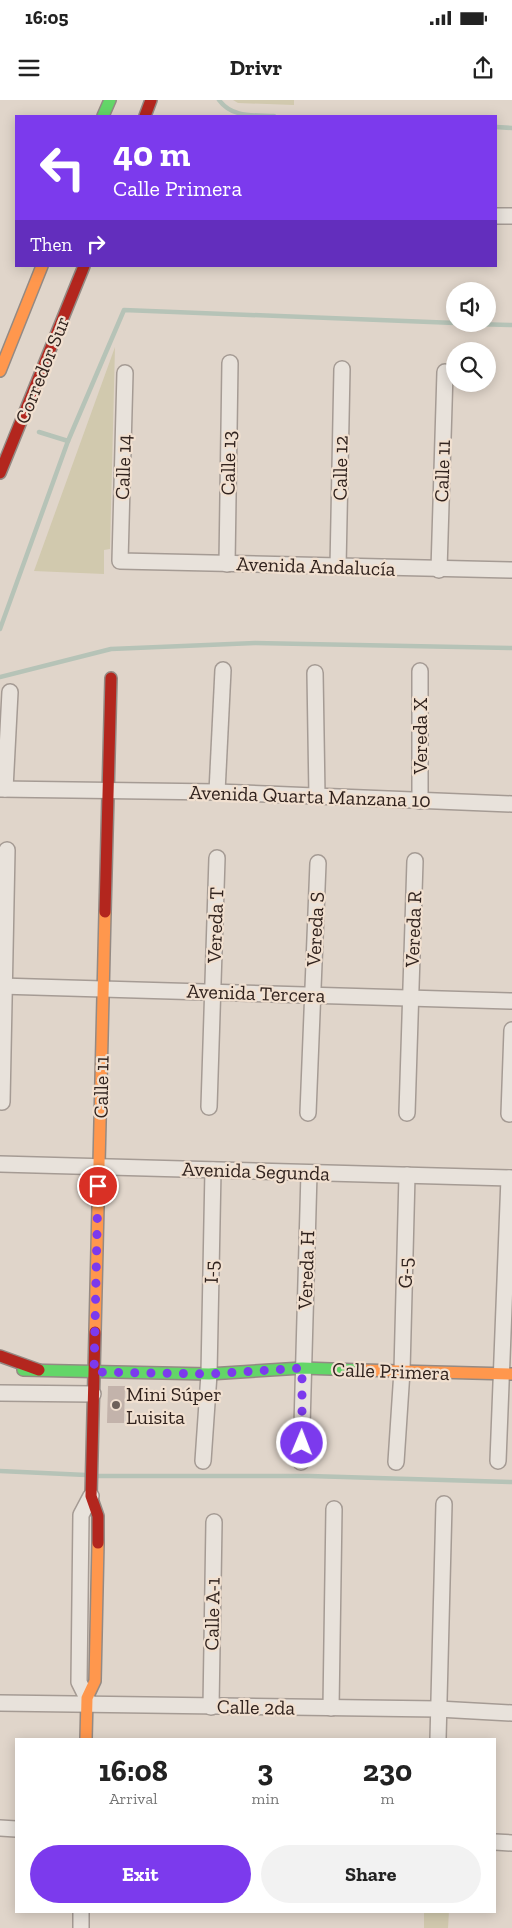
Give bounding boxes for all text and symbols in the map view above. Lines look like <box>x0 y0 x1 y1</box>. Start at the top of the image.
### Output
text: 16:05 <box>25 6 68 29</box>
icon: menu <box>15 54 43 82</box>
text: Drivr <box>230 54 282 81</box>
icon: share <box>469 54 497 82</box>
text: 40 m <box>113 133 190 175</box>
icon: left <box>30 135 95 200</box>
text: Calle Primera <box>113 175 242 202</box>
icon: right <box>82 230 110 258</box>
text: Then <box>30 233 72 256</box>
map controls <box>446 282 496 392</box>
button: sound <box>446 282 496 332</box>
street label: Corredor Sur <box>10 313 74 427</box>
button: search <box>446 342 496 392</box>
street label: Calle 13 <box>215 430 241 496</box>
street label: Calle 14 <box>110 434 136 500</box>
street label: Calle 12 <box>327 435 353 501</box>
street label: Calle 11 <box>429 439 455 503</box>
street label: Avenida Andalucía <box>236 551 396 581</box>
street label: Vereda X <box>408 697 432 775</box>
street label: Avenida Quarta Manzana 10 <box>189 780 431 812</box>
street label: Vereda T <box>202 887 228 964</box>
street label: Vereda R <box>400 890 426 969</box>
street label: Vereda S <box>301 891 329 968</box>
street label: Avenida Tercera <box>186 979 326 1007</box>
street label: Calle 11 <box>88 1055 114 1118</box>
street label: Avenida Segunda <box>182 1156 331 1186</box>
pin <box>77 1165 119 1207</box>
icon: arrive <box>84 1172 112 1200</box>
street label: Vereda H <box>293 1230 319 1311</box>
street label: G-5 <box>393 1257 417 1289</box>
street label: I-5 <box>199 1260 223 1284</box>
street label: Calle Primera <box>332 1357 450 1385</box>
place label: Mini Súper Luisita <box>126 1382 222 1429</box>
marker: Mini Súper Luisita <box>110 1399 122 1411</box>
position arrow <box>275 1416 327 1468</box>
street label: Calle A-1 <box>199 1577 225 1651</box>
street label: Calle 2da <box>217 1694 296 1720</box>
text: 16:08 <box>99 1753 168 1789</box>
text: 3 <box>257 1753 273 1789</box>
text: 230 <box>363 1753 412 1789</box>
text: Arrival <box>109 1789 157 1808</box>
text: min <box>252 1789 279 1808</box>
text: m <box>381 1789 394 1808</box>
button: Exit <box>30 1845 251 1903</box>
button: Share <box>261 1845 481 1903</box>

